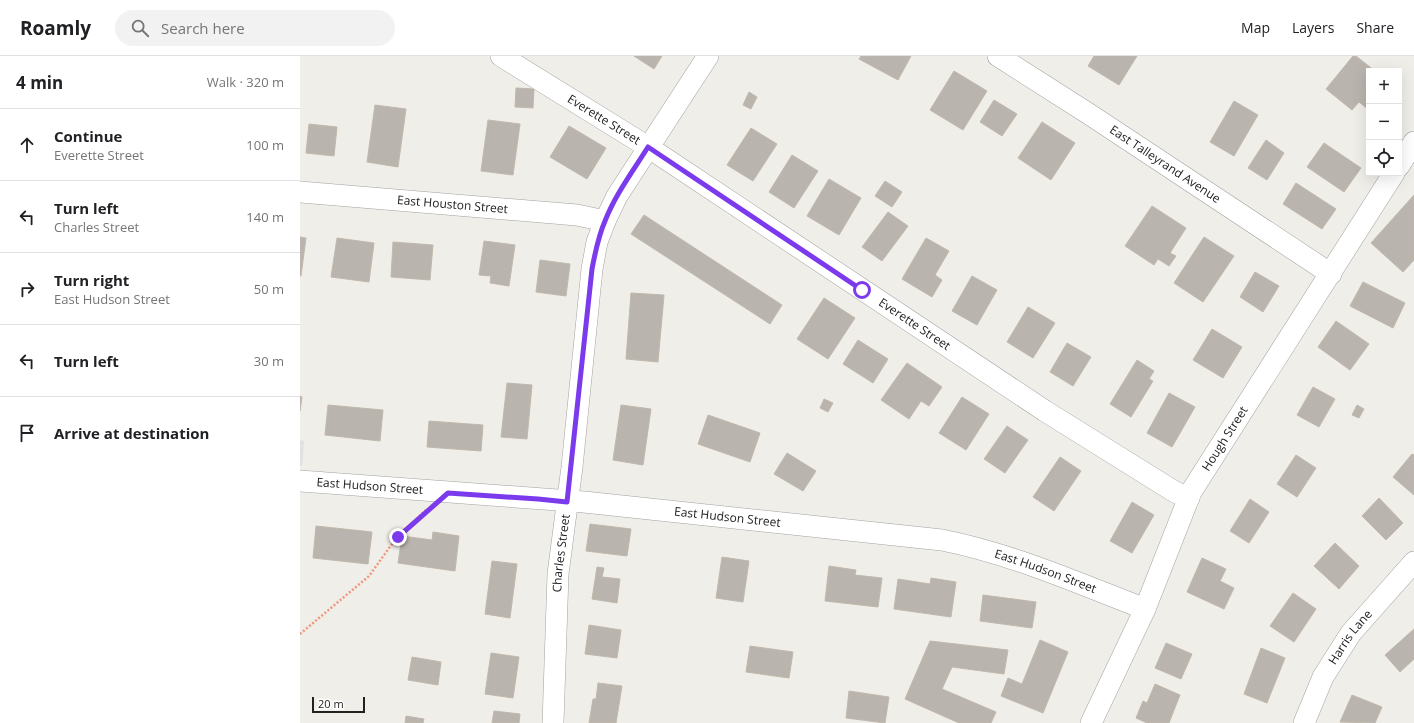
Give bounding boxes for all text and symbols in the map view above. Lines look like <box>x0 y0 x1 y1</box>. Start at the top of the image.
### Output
search box <box>115 10 395 46</box>
text: Roamly <box>20 15 91 41</box>
icon: search <box>129 17 151 39</box>
text: Search here <box>161 18 245 38</box>
text: Map <box>1241 18 1270 37</box>
text: Layers <box>1292 18 1334 37</box>
text: Share <box>1356 18 1394 37</box>
map controls <box>1366 68 1402 176</box>
button: + <box>1366 68 1402 104</box>
text: 4 min <box>16 71 63 94</box>
text: Walk · 320 m <box>207 73 284 91</box>
street label: Everette Street <box>564 90 644 148</box>
button: − <box>1366 104 1402 140</box>
street label: East Talleyrand Avenue <box>1106 121 1224 207</box>
text: Continue <box>54 126 122 146</box>
icon: ahead <box>16 134 38 156</box>
text: 100 m <box>246 136 284 154</box>
button: locate <box>1366 140 1402 176</box>
text: Everette Street <box>54 146 144 164</box>
street label: East Houston Street <box>396 191 509 217</box>
text: Turn left <box>54 198 119 218</box>
icon: left <box>16 206 38 228</box>
text: 140 m <box>246 208 284 226</box>
text: Charles Street <box>54 218 139 236</box>
text: Turn right <box>54 270 129 290</box>
icon: right <box>16 278 38 300</box>
text: 50 m <box>254 280 284 298</box>
route start <box>853 281 871 299</box>
text: East Hudson Street <box>54 290 170 308</box>
street label: Everette Street <box>876 294 954 354</box>
icon: left <box>16 350 38 372</box>
text: Turn left <box>54 351 119 371</box>
text: 30 m <box>254 352 284 370</box>
street label: Hough Street <box>1197 403 1252 474</box>
icon: arrive <box>16 422 38 444</box>
text: Arrive at destination <box>54 423 209 443</box>
street label: East Hudson Street <box>316 473 424 498</box>
street label: East Hudson Street <box>673 503 782 531</box>
street label: Charles Street <box>548 513 574 593</box>
route end <box>389 528 407 546</box>
street label: East Hudson Street <box>993 545 1099 597</box>
street label: Harris Lane <box>1324 606 1376 668</box>
scale bar <box>312 695 365 714</box>
text: 20 m <box>318 696 344 711</box>

